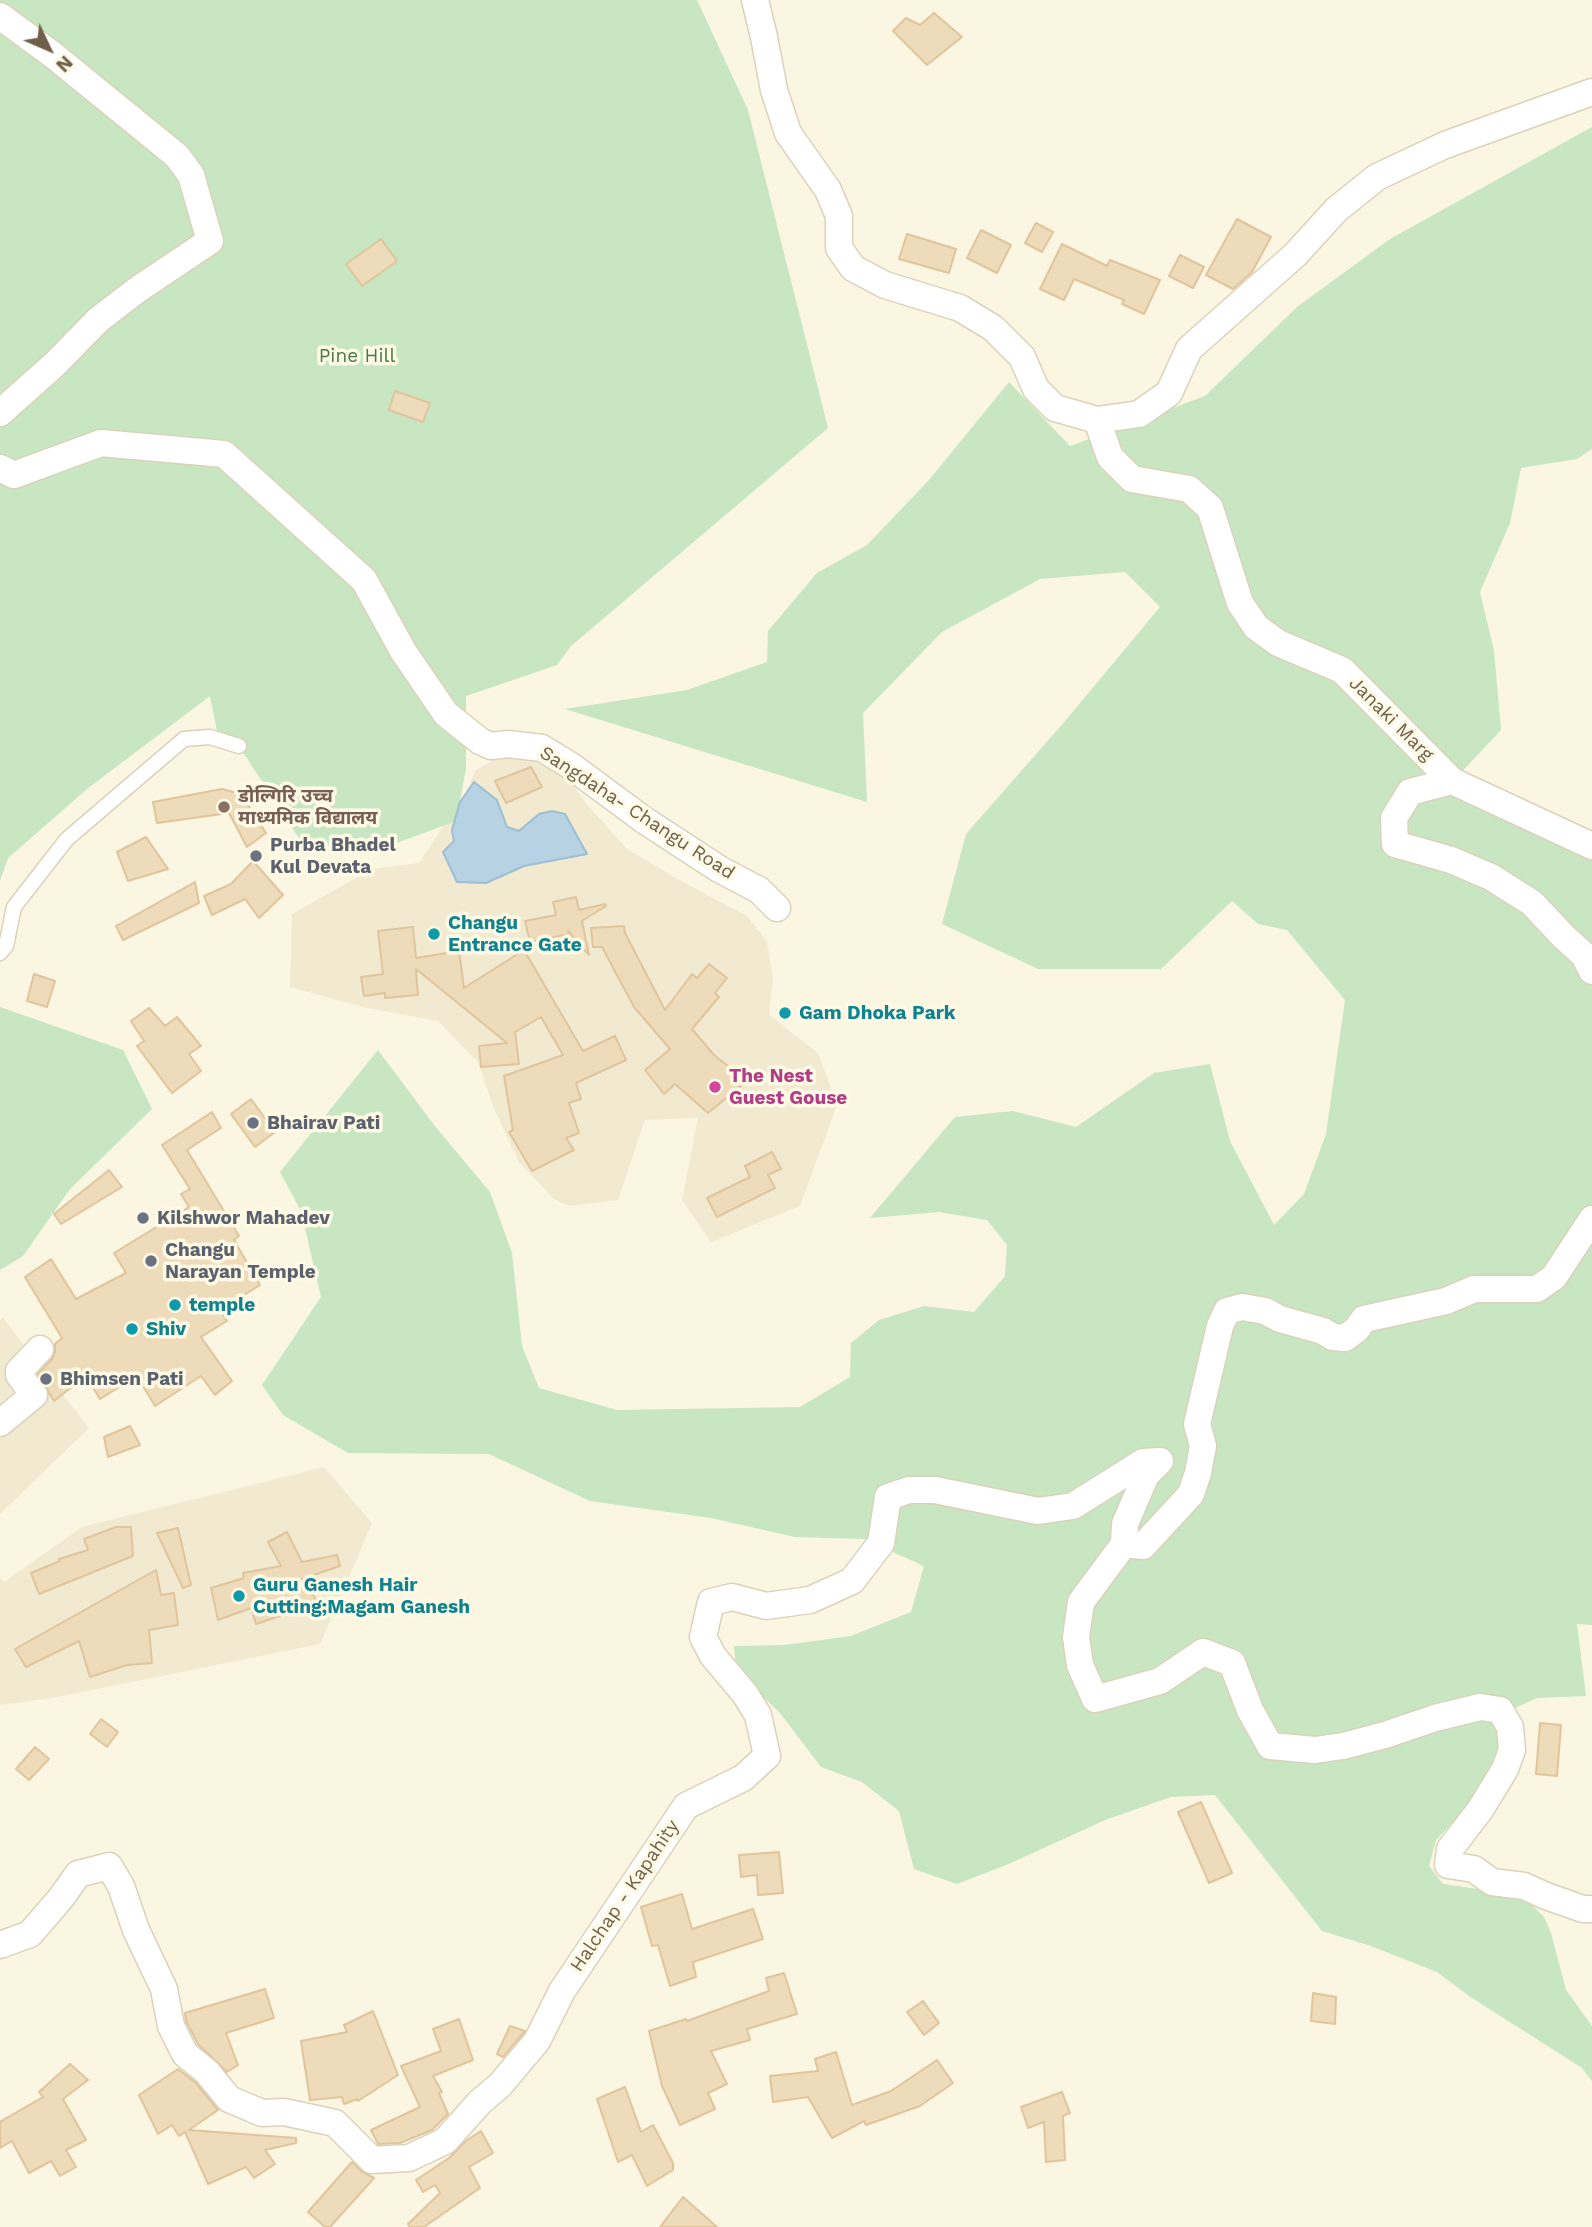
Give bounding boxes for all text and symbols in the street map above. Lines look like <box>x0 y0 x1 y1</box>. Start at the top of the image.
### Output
north arrow <box>14 14 84 84</box>
text: N <box>51 51 78 77</box>
park label: Pine Hill <box>319 345 395 367</box>
street label: Janaki Marg <box>1344 672 1438 766</box>
street label: Sangdaha- Changu Road <box>535 741 739 885</box>
place label: डोल्गिरि उच्च माध्यमिक विद्यालय <box>238 785 377 829</box>
marker: डोल्गिरि उच्च माध्यमिक विद्यालय <box>216 799 232 815</box>
place label: Purba Bhadel Kul Devata <box>270 834 396 878</box>
marker: Purba Bhadel Kul Devata <box>248 848 264 864</box>
place label: Changu Entrance Gate <box>448 912 582 956</box>
marker: Changu Entrance Gate <box>426 926 442 942</box>
place label: Gam Dhoka Park <box>799 1002 956 1024</box>
marker: Gam Dhoka Park <box>777 1005 793 1021</box>
place label: The Nest Guest Gouse <box>729 1065 847 1109</box>
marker: The Nest Guest Gouse <box>707 1079 723 1095</box>
place label: Bhairav Pati <box>267 1112 380 1134</box>
marker: Bhairav Pati <box>245 1115 261 1131</box>
place label: Kilshwor Mahadev <box>157 1207 330 1229</box>
marker: Kilshwor Mahadev <box>135 1210 151 1226</box>
place label: Changu Narayan Temple <box>165 1239 316 1283</box>
marker: Changu Narayan Temple <box>143 1253 159 1269</box>
place label: temple <box>189 1294 255 1316</box>
marker: temple <box>167 1297 183 1313</box>
place label: Shiv <box>146 1318 186 1340</box>
marker: Shiv <box>124 1321 140 1337</box>
place label: Bhimsen Pati <box>60 1368 184 1390</box>
marker: Bhimsen Pati <box>38 1371 54 1387</box>
place label: Guru Ganesh Hair Cutting;Magam Ganesh <box>253 1574 470 1618</box>
marker: Guru Ganesh Hair Cutting;Magam Ganesh <box>231 1588 247 1604</box>
street label: Halchap - Kapahity <box>566 1816 684 1976</box>

